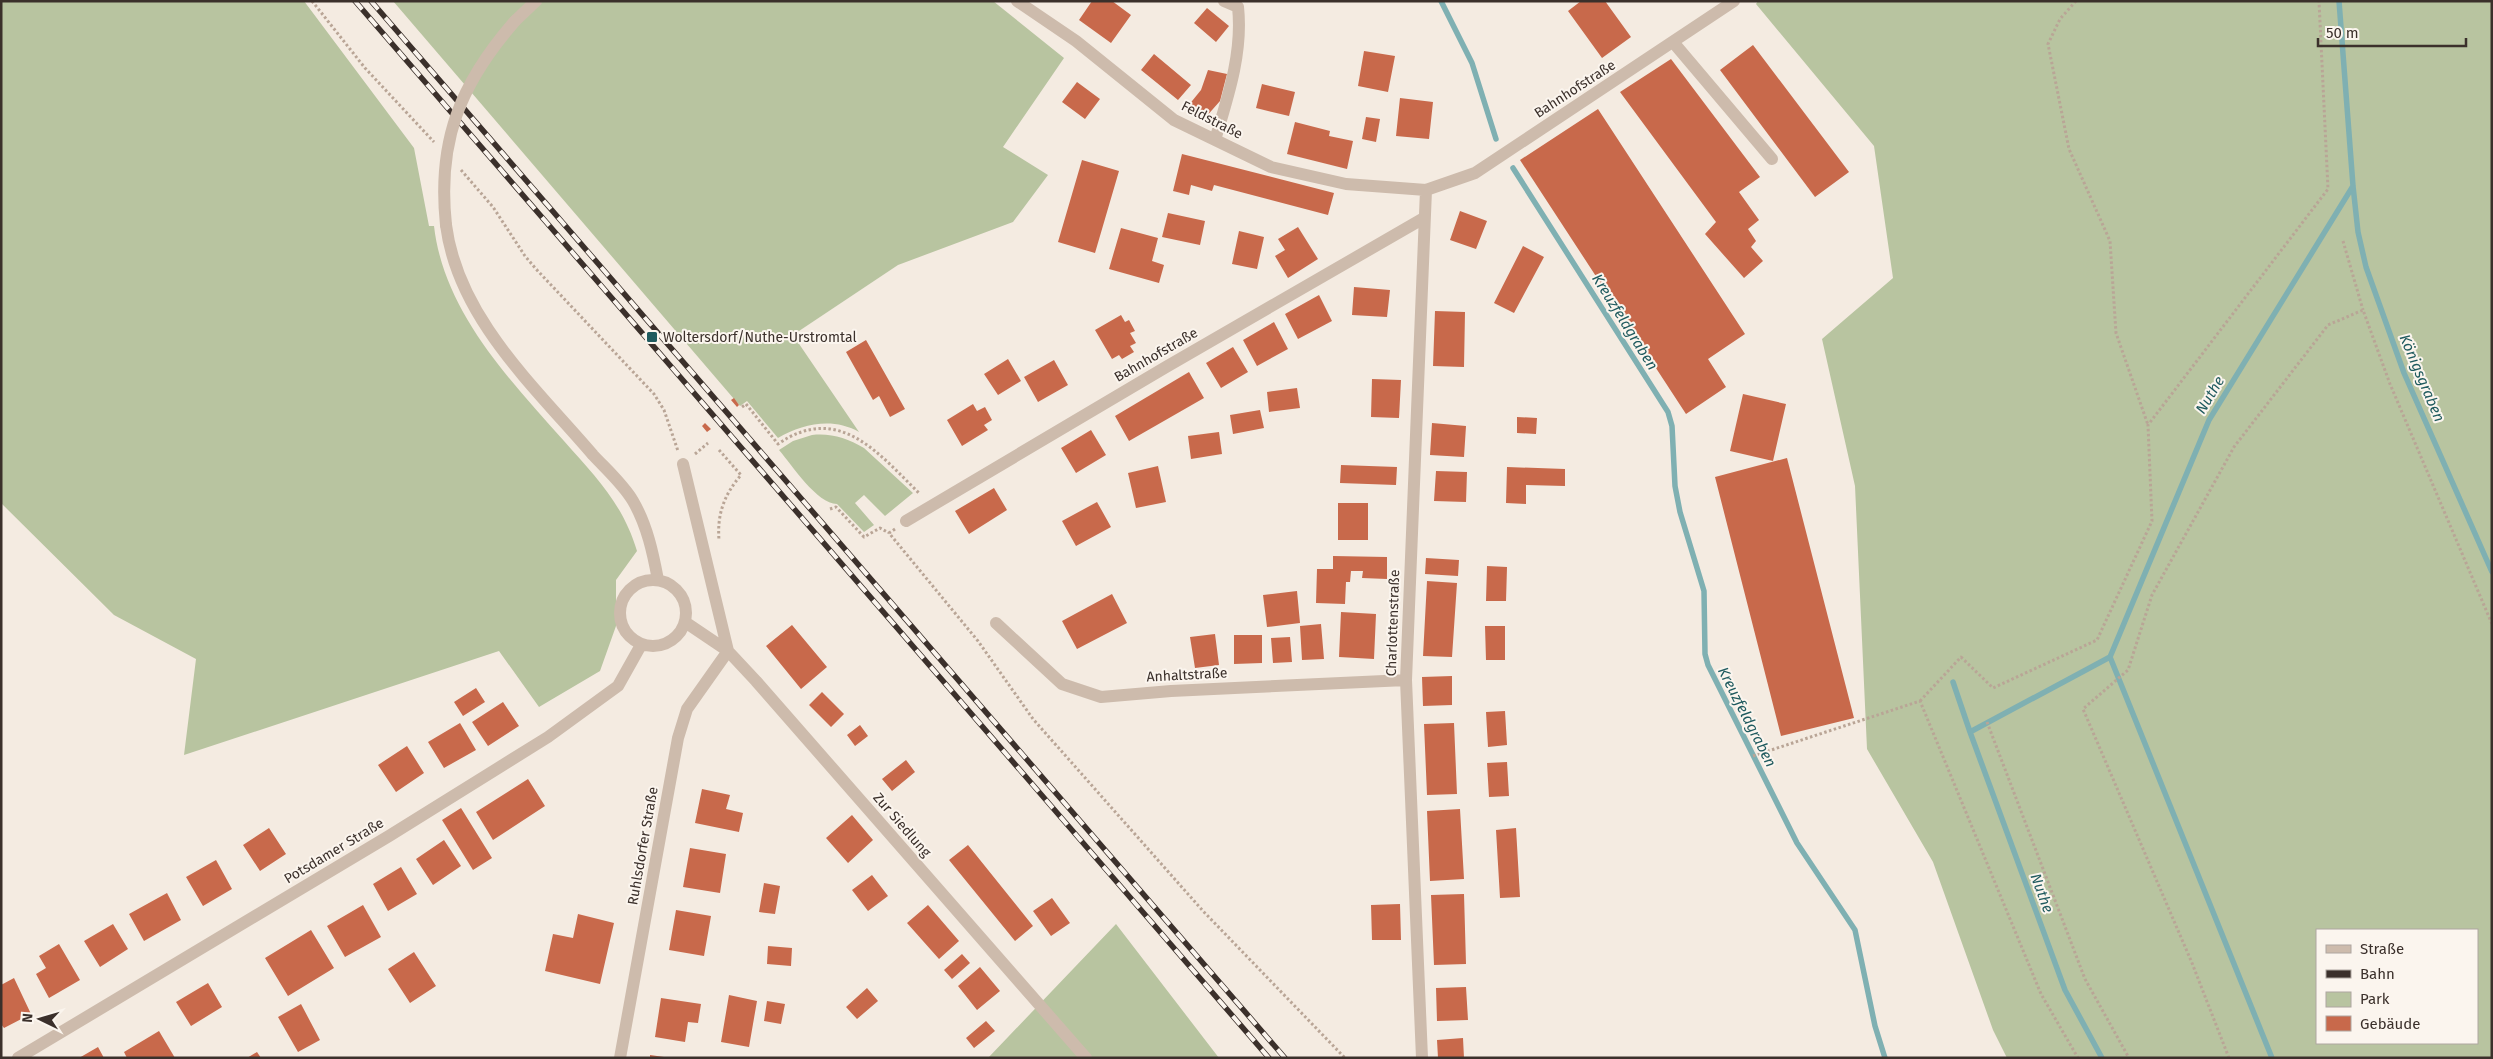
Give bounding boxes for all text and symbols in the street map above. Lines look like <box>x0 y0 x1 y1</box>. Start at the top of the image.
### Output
scale bar <box>2318 15 2466 47</box>
text: 50 m <box>2326 24 2359 42</box>
street label: Bahnhofstraße <box>1531 56 1619 122</box>
street label: Feldstraße <box>1179 97 1245 143</box>
water label: Kreuzfeldgraben <box>1588 271 1662 373</box>
street label: Bahnhofstraße <box>1111 324 1201 386</box>
place label: Woltersdorf/Nuthe-Urstromtal <box>663 329 856 346</box>
marker: Woltersdorf/Nuthe-Urstromtal <box>645 330 659 344</box>
water label: Königsgraben <box>2395 332 2449 424</box>
water label: Nuthe <box>2192 373 2228 417</box>
street label: Charlottenstraße <box>1383 569 1403 677</box>
street label: Anhaltstraße <box>1146 664 1228 686</box>
water label: Kreuzfeldgraben <box>1714 664 1780 770</box>
street label: Ruhlsdorfer Straße <box>624 786 662 906</box>
street label: Zur Siedlung <box>869 789 935 861</box>
street label: Potsdamer Straße <box>281 815 387 887</box>
water label: Nuthe <box>2027 871 2057 915</box>
legend <box>2316 929 2478 1044</box>
text: Straße <box>2360 940 2404 958</box>
text: Bahn <box>2360 965 2395 983</box>
text: Park <box>2360 990 2390 1008</box>
north arrow <box>15 994 65 1044</box>
text: N <box>19 1013 36 1023</box>
text: Gebäude <box>2360 1015 2420 1033</box>

